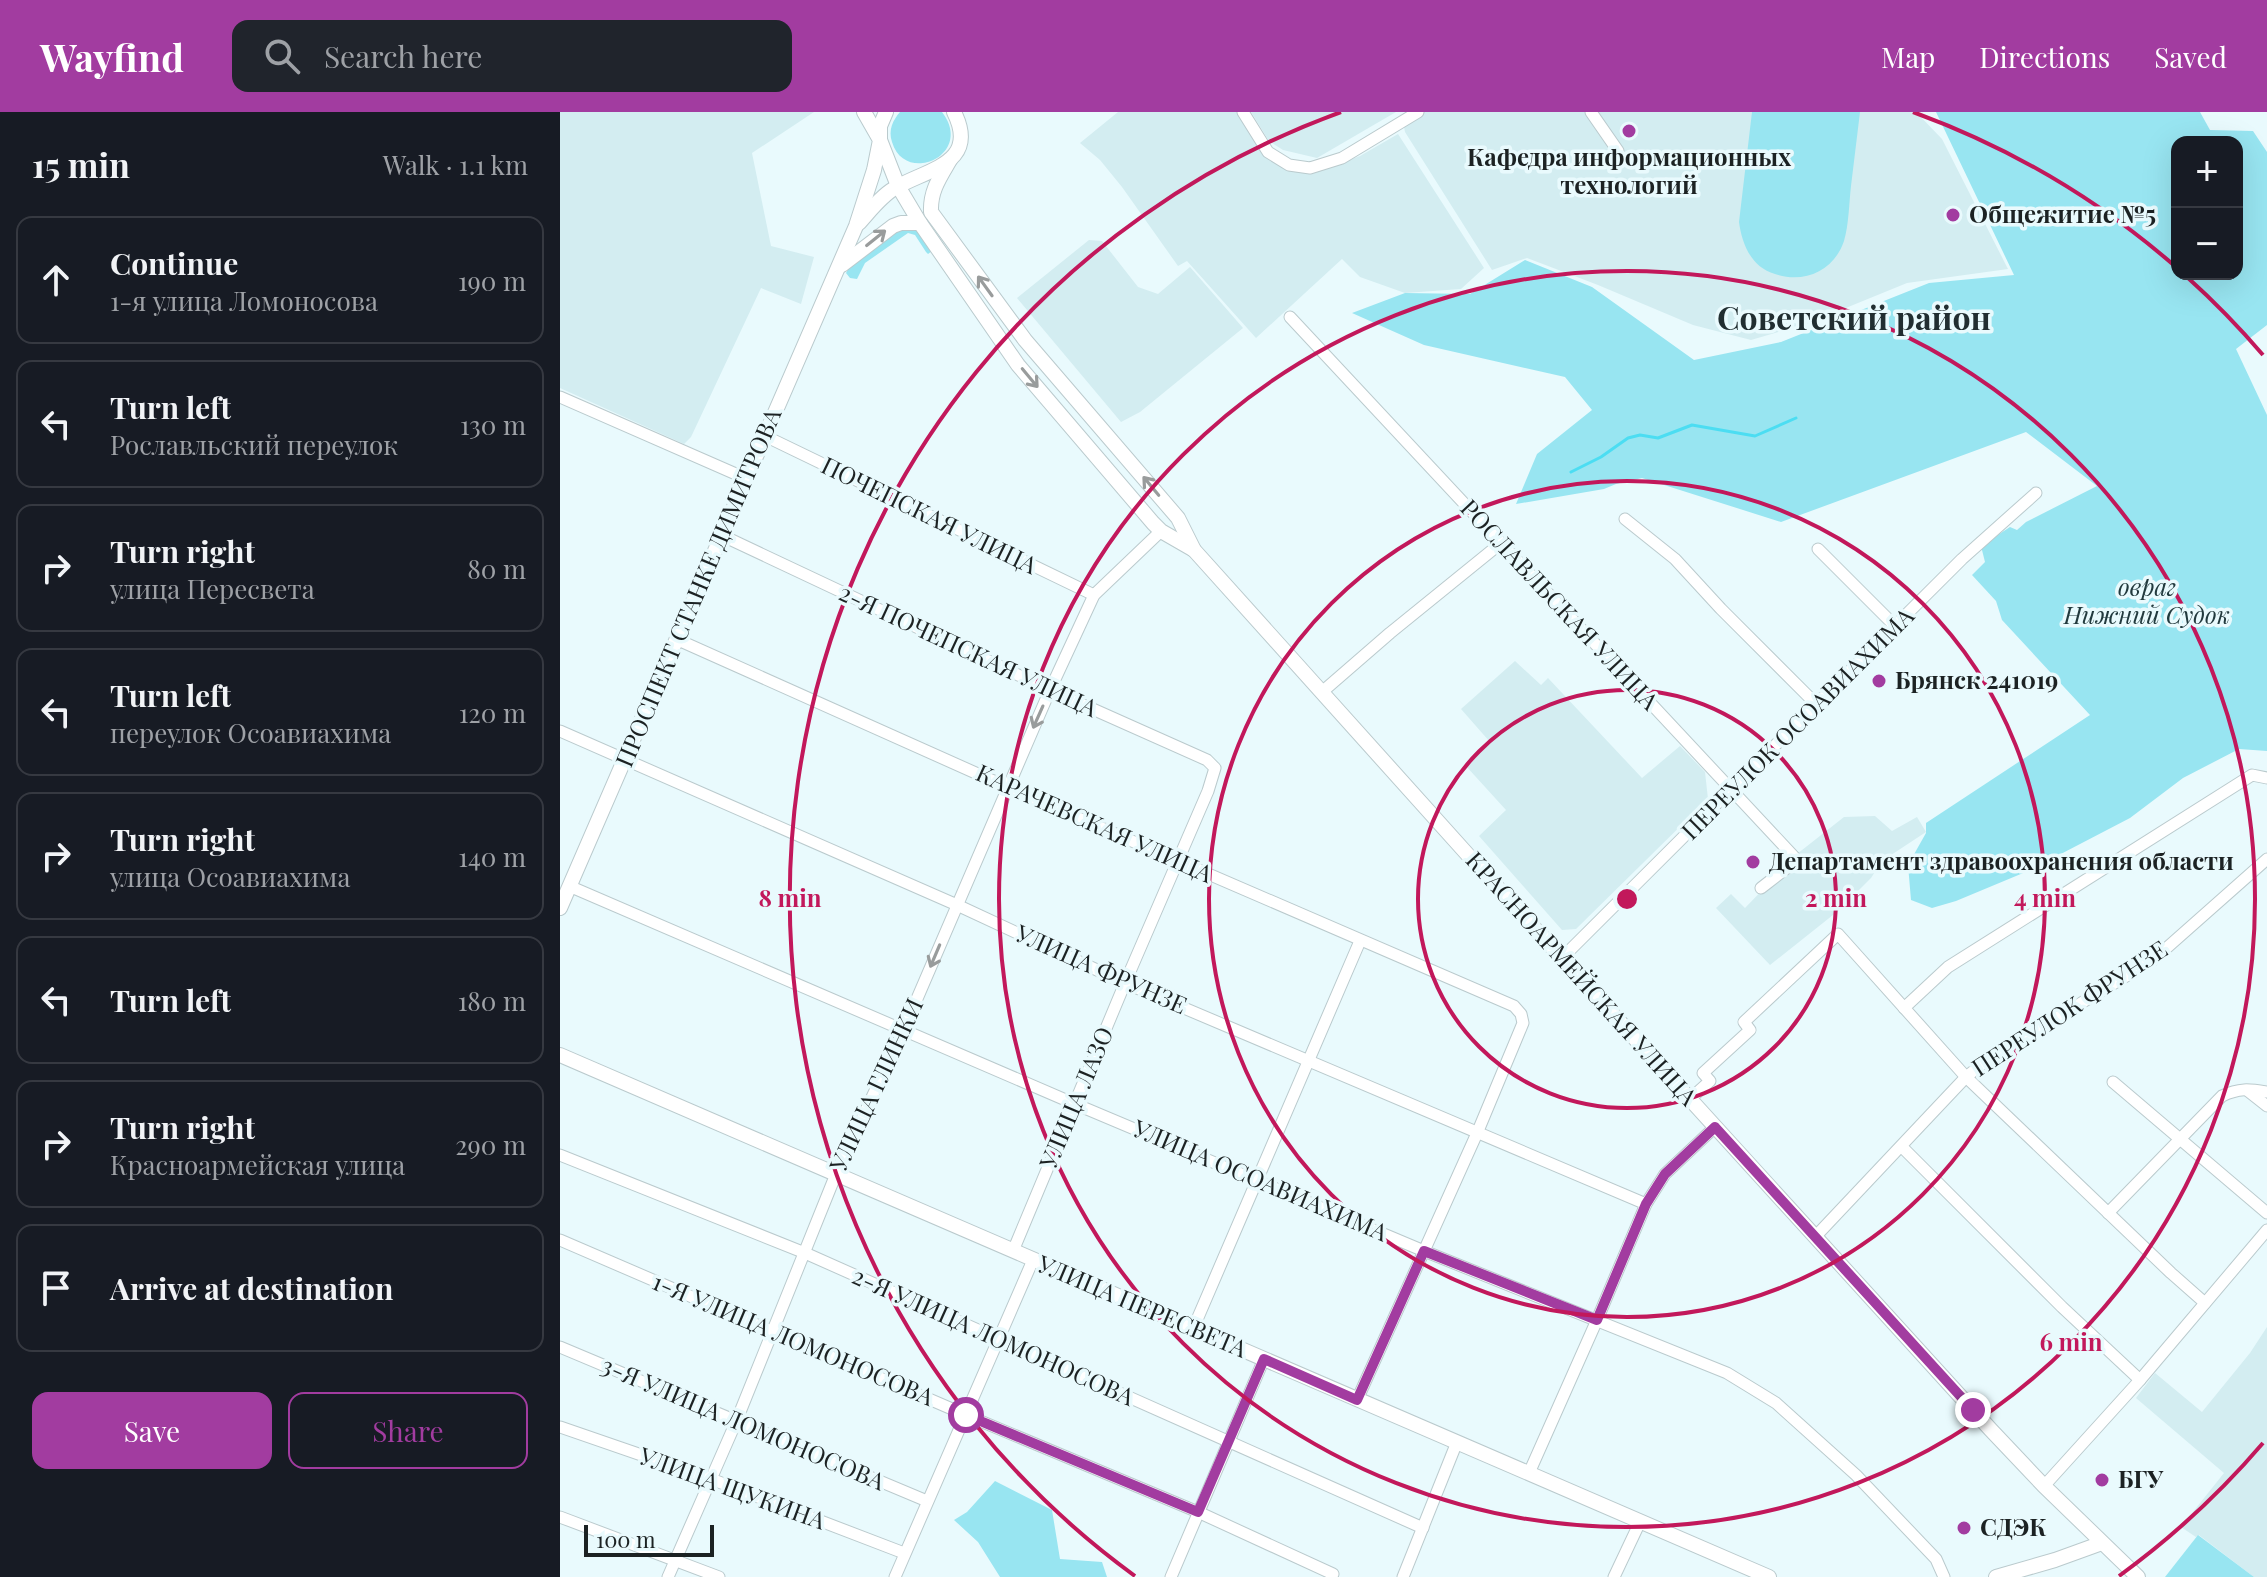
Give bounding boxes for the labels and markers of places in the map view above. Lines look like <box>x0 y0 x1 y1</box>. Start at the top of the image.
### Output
marker: Кафедра информационных технологий <box>1620 122 1638 140</box>
place label: Кафедра информационных технологий <box>1467 140 1791 200</box>
place label: Общежитие №5 <box>1969 197 2156 229</box>
marker: Общежитие №5 <box>1944 206 1962 224</box>
place label: Брянск 241019 <box>1895 663 2058 695</box>
marker: Брянск 241019 <box>1870 672 1888 690</box>
place label: Департамент здравоохранения области <box>1769 844 2234 876</box>
marker: Департамент здравоохранения области <box>1744 853 1762 871</box>
centre of rings <box>1613 885 1641 913</box>
place label: БГУ <box>2118 1462 2164 1494</box>
marker: БГУ <box>2093 1471 2111 1489</box>
place label: СДЭК <box>1980 1510 2047 1542</box>
marker: СДЭК <box>1955 1519 1973 1537</box>

